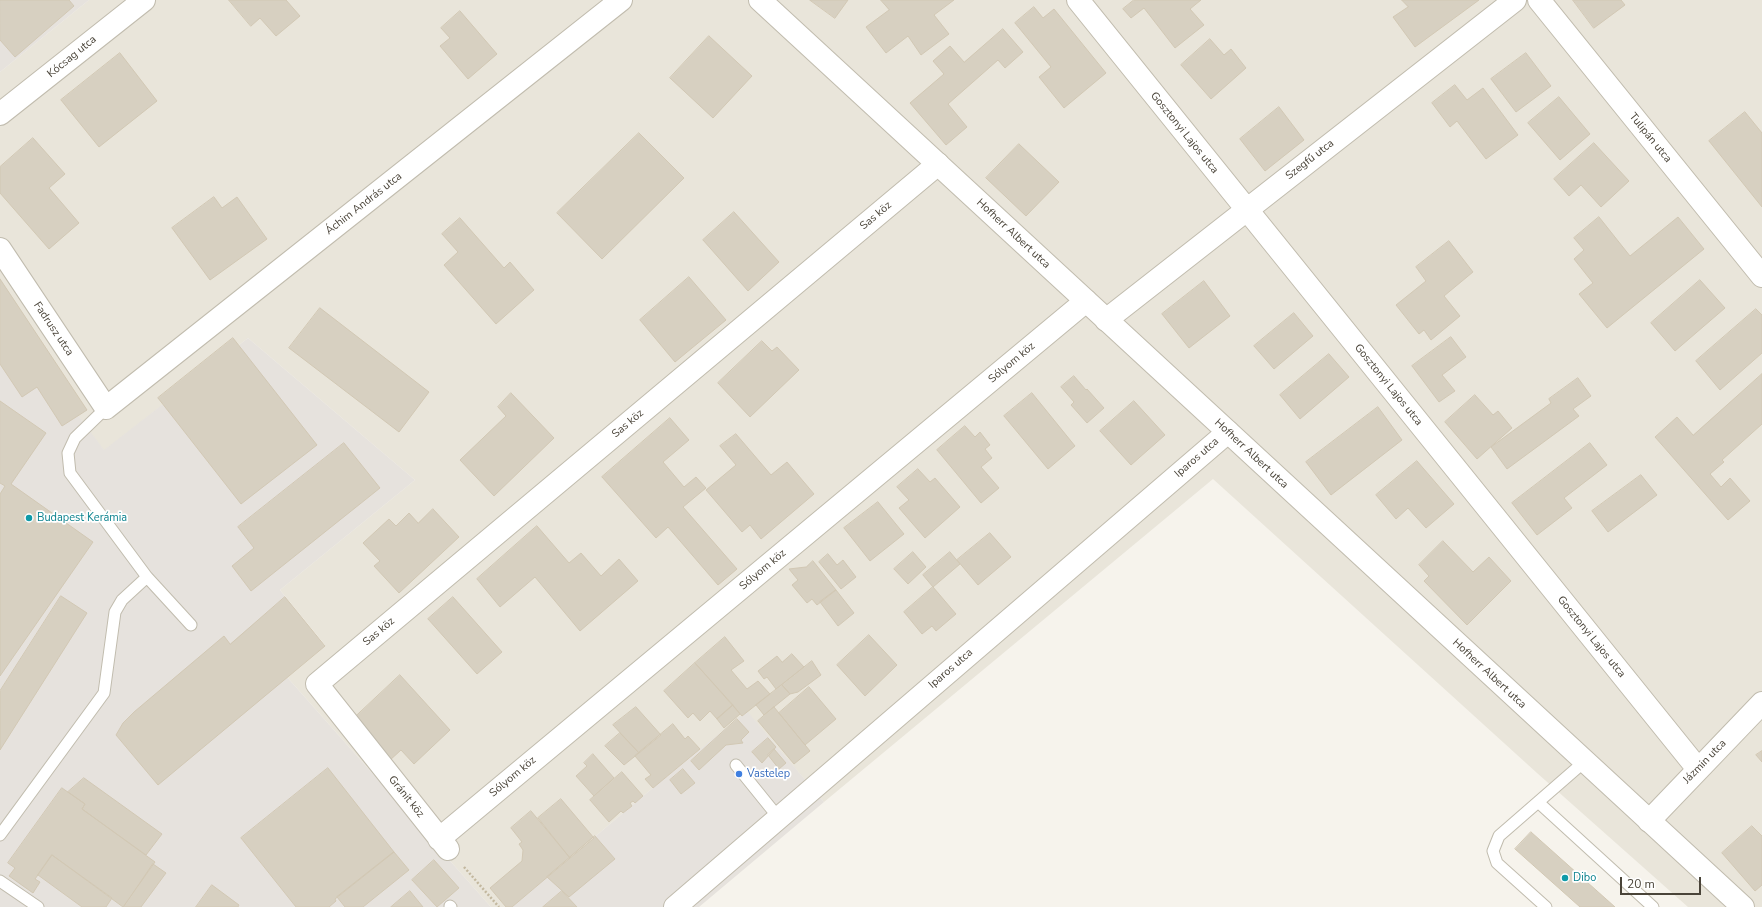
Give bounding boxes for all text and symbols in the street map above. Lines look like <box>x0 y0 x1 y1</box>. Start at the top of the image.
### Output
street label: Kócsag utca <box>45 33 99 81</box>
street label: Gosztonyi Lajos utca <box>1147 90 1221 176</box>
street label: Tulipán utca <box>1626 111 1674 165</box>
street label: Szegfű utca <box>1283 137 1337 183</box>
street label: Áchim András utca <box>323 170 405 238</box>
street label: Hofherr Albert utca <box>973 196 1053 272</box>
street label: Sas köz <box>858 199 894 233</box>
street label: Fadrusz utca <box>30 300 76 358</box>
street label: Sólyom köz <box>986 340 1038 386</box>
street label: Gosztonyi Lajos utca <box>1351 342 1425 428</box>
street label: Sas köz <box>610 407 646 441</box>
street label: Hofherr Albert utca <box>1211 416 1291 492</box>
street label: Iparos utca <box>1172 435 1222 481</box>
place label: Budapest Kerámia <box>37 511 127 525</box>
marker: Budapest Kerámia <box>24 513 34 523</box>
street label: Sólyom köz <box>737 547 789 593</box>
street label: Gosztonyi Lajos utca <box>1554 594 1628 680</box>
street label: Sas köz <box>361 615 397 649</box>
street label: Hofherr Albert utca <box>1449 636 1529 712</box>
street label: Iparos utca <box>926 646 976 692</box>
street label: Jázmin utca <box>1681 737 1729 787</box>
street label: Sólyom köz <box>487 754 539 800</box>
place label: Vastelep <box>747 767 790 781</box>
marker: Vastelep <box>734 769 744 779</box>
street label: Gránit köz <box>385 774 427 820</box>
scale bar <box>1622 869 1703 895</box>
place label: Dibo <box>1573 871 1596 885</box>
marker: Dibo <box>1560 873 1570 883</box>
text: 20 m <box>1627 876 1655 892</box>

